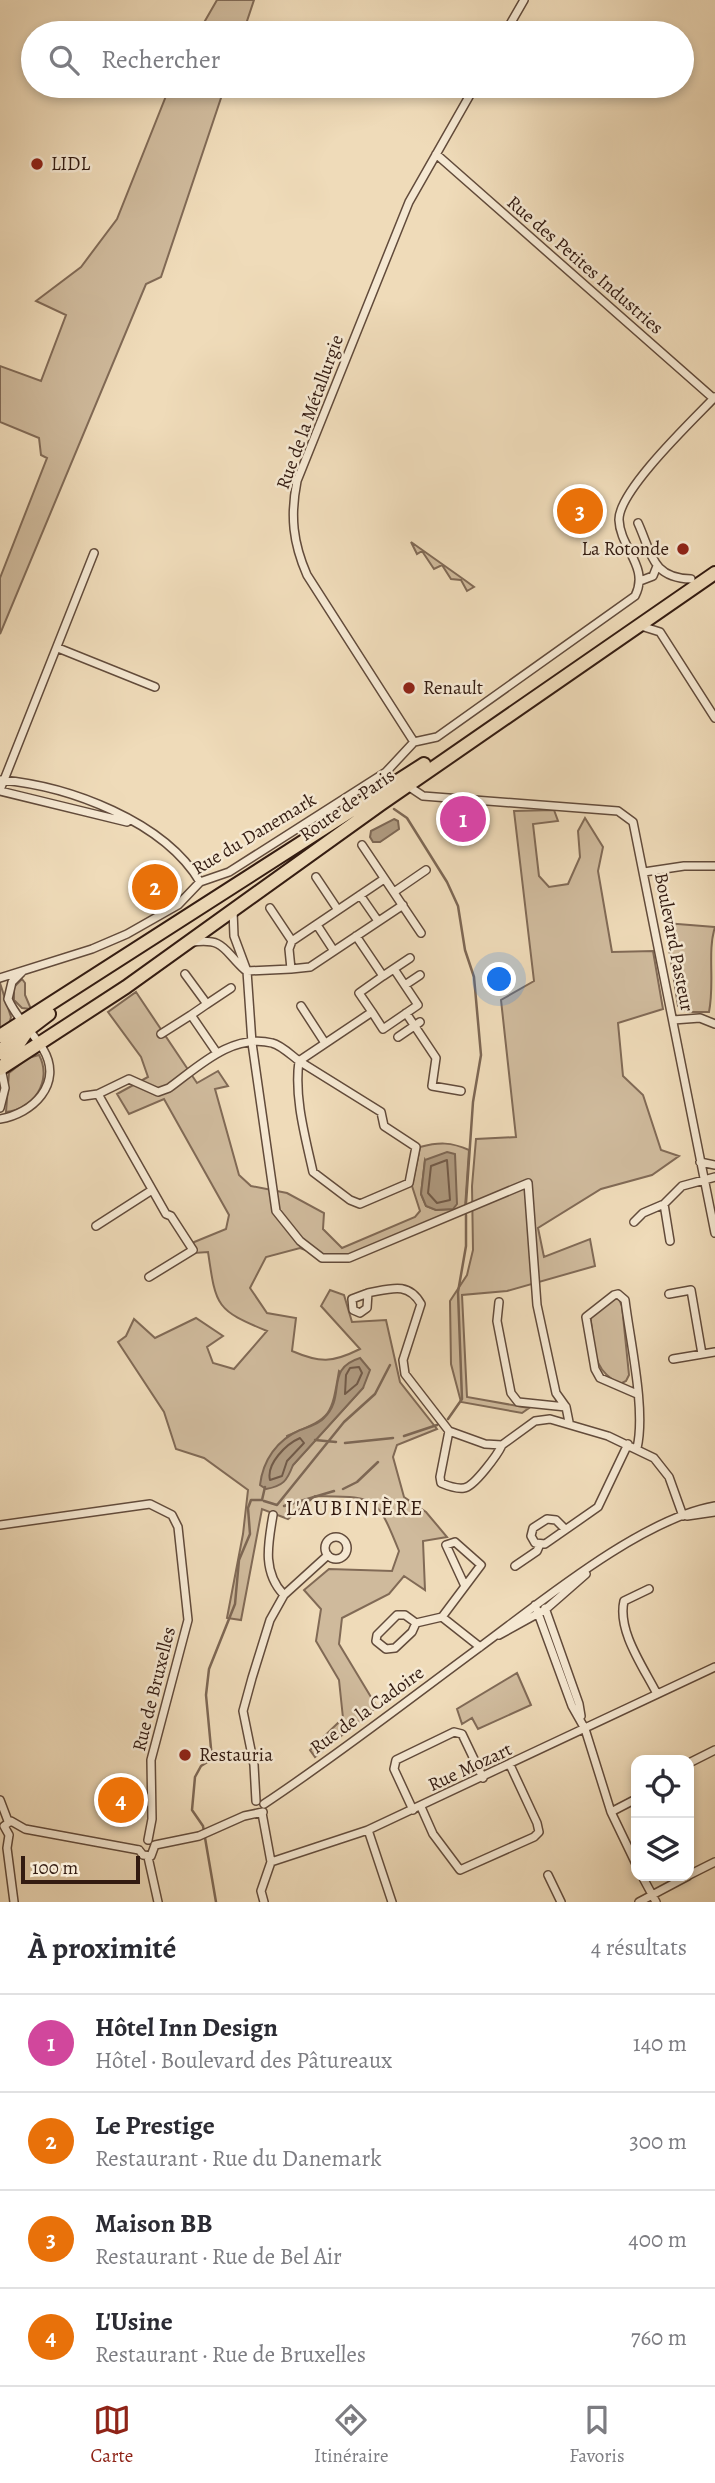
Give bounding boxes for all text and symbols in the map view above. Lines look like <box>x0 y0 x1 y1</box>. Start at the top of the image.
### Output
search box <box>21 21 694 98</box>
icon: search <box>45 41 83 79</box>
text: Rechercher <box>101 42 221 77</box>
place label: LIDL <box>51 151 90 177</box>
marker: LIDL <box>29 156 45 172</box>
street label: Rue des Petites Industries <box>501 190 669 340</box>
street label: Rue de la Métallurgie <box>270 331 350 493</box>
pin: 3 <box>557 485 603 537</box>
place label: La Rotonde <box>581 536 669 562</box>
marker: La Rotonde <box>675 541 691 557</box>
place label: Renault <box>423 675 483 701</box>
marker: Renault <box>401 680 417 696</box>
street label: Route de Paris <box>294 763 400 847</box>
street label: Rue du Danemark <box>187 786 321 881</box>
pin: 1 <box>440 793 486 845</box>
pin: 2 <box>132 861 178 913</box>
street label: Boulevard Pasteur <box>648 870 700 1014</box>
your location <box>482 962 516 996</box>
district label: L'AUBINIÈRE <box>286 1494 424 1522</box>
street label: Rue de Bruxelles <box>126 1624 182 1754</box>
street label: Rue de la Cadoire <box>305 1660 429 1760</box>
street label: Rue Mozart <box>424 1736 516 1798</box>
place label: Restauria <box>199 1742 273 1768</box>
marker: Restauria <box>177 1747 193 1763</box>
map controls <box>631 1755 694 1881</box>
button: locate <box>631 1755 694 1818</box>
pin: 4 <box>98 1774 144 1826</box>
button: layers <box>631 1818 694 1881</box>
scale bar <box>21 1853 140 1885</box>
text: 100 m <box>32 1855 78 1881</box>
text: À proximité <box>28 1928 176 1968</box>
text: 4 résultats <box>591 1932 687 1963</box>
text: Hôtel Inn Design <box>95 2010 278 2045</box>
text: 1 <box>47 2028 55 2059</box>
text: 140 m <box>633 2028 687 2059</box>
text: Hôtel · Boulevard des Pâtureaux <box>95 2045 392 2076</box>
text: Le Prestige <box>95 2108 215 2143</box>
text: 2 <box>45 2126 57 2157</box>
text: 300 m <box>629 2126 687 2157</box>
text: Restaurant · Rue du Danemark <box>95 2143 382 2174</box>
text: Maison BB <box>95 2206 213 2241</box>
text: 3 <box>46 2224 56 2255</box>
text: 400 m <box>628 2224 687 2255</box>
text: Restaurant · Rue de Bel Air <box>95 2241 342 2272</box>
text: L'Usine <box>95 2304 173 2339</box>
text: 4 <box>46 2322 56 2353</box>
text: 760 m <box>631 2322 687 2353</box>
text: Restaurant · Rue de Bruxelles <box>95 2339 366 2370</box>
tab: Carte <box>90 2401 133 2469</box>
tab: Itinéraire <box>314 2401 388 2469</box>
tab: Favoris <box>569 2401 625 2469</box>

